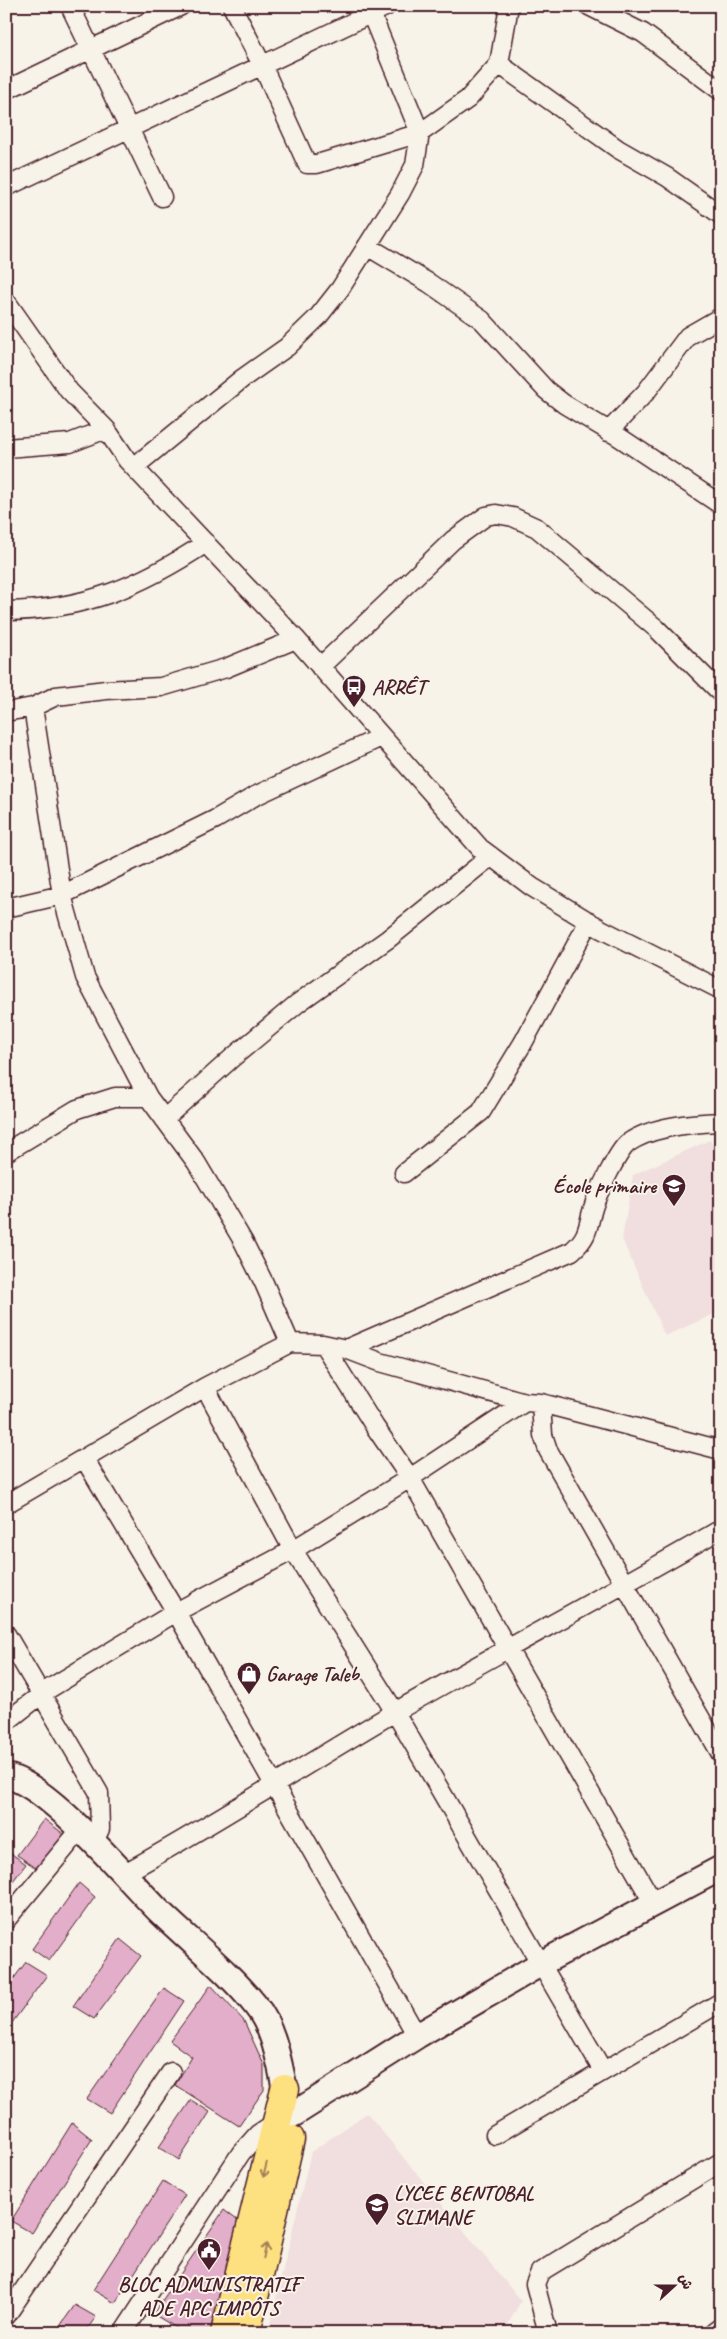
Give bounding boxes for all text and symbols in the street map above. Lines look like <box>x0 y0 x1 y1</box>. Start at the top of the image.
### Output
bus stop icon: ARRÊT <box>341 674 367 708</box>
place label: ARRÊT <box>372 674 430 700</box>
place label: École primaire <box>553 1173 658 1199</box>
school or university icon: École primaire <box>661 1173 687 1207</box>
shop icon: Garage Taleb <box>236 1661 262 1695</box>
place label: Garage Taleb <box>266 1661 360 1687</box>
one-way arrow <box>260 2161 269 2177</box>
place label: LYCEE BENTOBAL SLIMANE <box>394 2180 535 2230</box>
school or university icon: LYCEE BENTOBAL SLIMANE <box>364 2192 390 2226</box>
public building icon: BLOC ADMINISTRATIF ADE APC IMPÔTS <box>196 2237 222 2271</box>
one-way arrow <box>261 2244 270 2260</box>
north arrow <box>650 2262 700 2312</box>
place label: BLOC ADMINISTRATIF ADE APC IMPÔTS <box>118 2271 305 2321</box>
text: ش <box>675 2271 696 2292</box>

